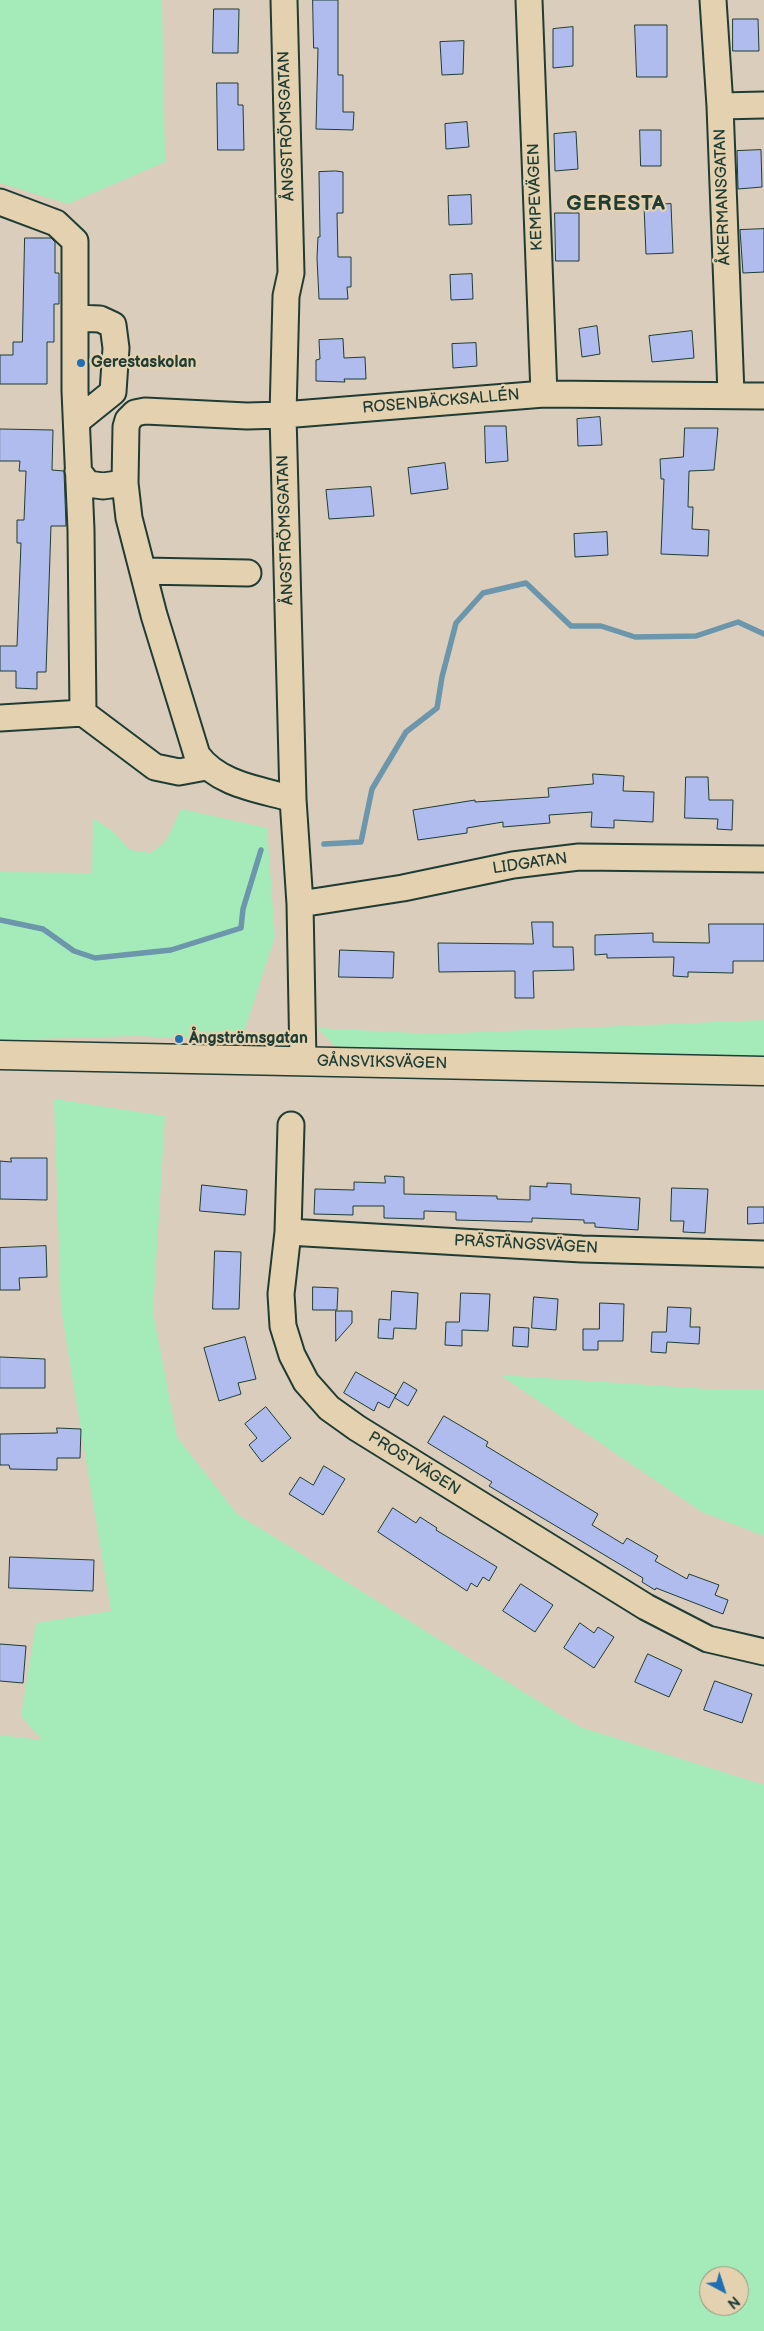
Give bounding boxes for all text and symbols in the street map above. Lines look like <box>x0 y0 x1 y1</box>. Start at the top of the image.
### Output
street label: ÅNGSTRÖMSGATAN <box>275 51 299 201</box>
street label: ÅKERMANSGATAN <box>711 128 735 266</box>
street label: KEMPEVÄGEN <box>525 143 547 251</box>
district label: GERESTA <box>565 192 667 218</box>
place label: Gerestaskolan <box>91 353 197 373</box>
marker: Gerestaskolan <box>75 357 87 369</box>
street label: ROSENBÄCKSALLÉN <box>362 386 520 418</box>
street label: ÅNGSTRÖMSGATAN <box>274 455 298 605</box>
street label: LIDGATAN <box>491 849 569 879</box>
place label: Ångströmsgatan <box>189 1029 308 1049</box>
marker: Ångströmsgatan <box>173 1033 185 1045</box>
street label: GÅNSVIKSVÄGEN <box>317 1052 447 1074</box>
street label: PRÄSTÄNGSVÄGEN <box>453 1232 599 1258</box>
street label: PROSTVÄGEN <box>364 1428 464 1500</box>
north arrow <box>699 2266 749 2316</box>
text: N <box>724 2292 743 2312</box>

